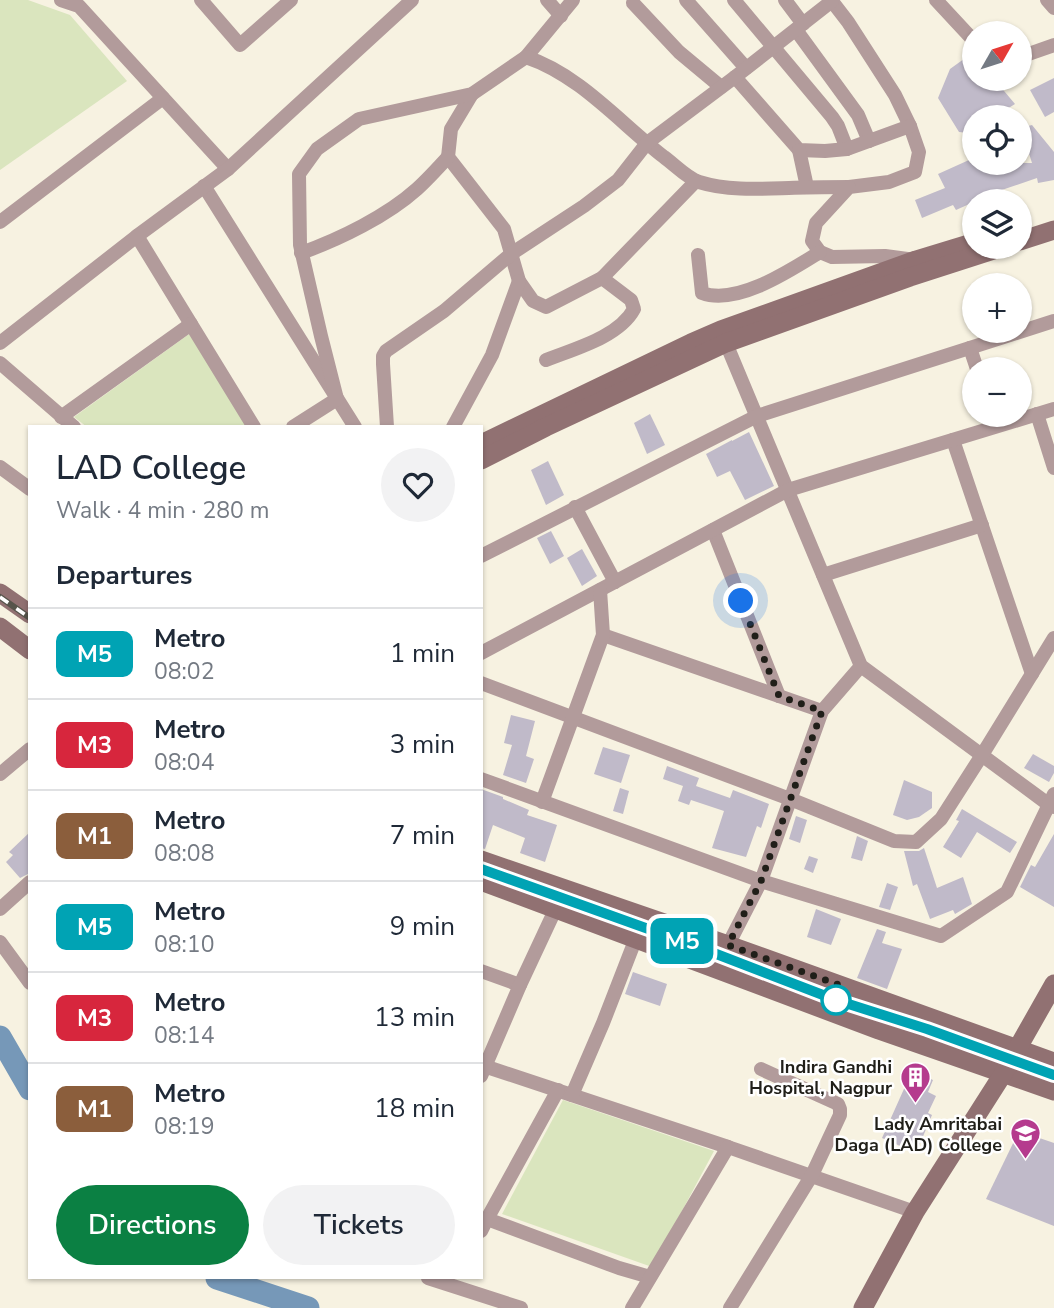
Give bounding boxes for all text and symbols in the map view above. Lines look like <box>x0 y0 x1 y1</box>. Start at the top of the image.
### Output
north arrow <box>962 21 1032 91</box>
map controls <box>962 21 1032 427</box>
button: locate <box>962 105 1032 175</box>
button: layers <box>962 189 1032 259</box>
button: + <box>962 273 1032 343</box>
button: − <box>962 357 1032 427</box>
text: LAD College <box>56 446 246 491</box>
button: heart <box>381 448 455 522</box>
text: Walk · 4 min · 280 m <box>56 495 269 526</box>
text: Departures <box>56 558 192 593</box>
your location <box>723 583 758 618</box>
text: Metro <box>154 621 226 656</box>
text: 1 min <box>390 636 455 671</box>
text: M5 <box>77 638 112 670</box>
text: 08:02 <box>154 656 214 687</box>
text: Metro <box>154 712 226 747</box>
text: 3 min <box>390 727 455 762</box>
text: M3 <box>77 729 112 761</box>
text: 08:04 <box>154 747 214 778</box>
text: Metro <box>154 803 226 838</box>
text: 7 min <box>390 818 455 853</box>
text: M1 <box>77 820 112 852</box>
text: 08:08 <box>154 838 214 869</box>
text: Metro <box>154 894 226 929</box>
text: 9 min <box>390 909 455 944</box>
text: M5 <box>77 911 112 943</box>
line badge: M5 <box>650 918 714 964</box>
text: M5 <box>664 925 700 957</box>
text: 08:10 <box>154 929 214 960</box>
text: Metro <box>154 985 226 1020</box>
unlabelled marker <box>821 985 851 1015</box>
text: 13 min <box>374 1000 455 1035</box>
text: M3 <box>77 1002 112 1034</box>
text: 08:14 <box>154 1020 214 1051</box>
place label: Indira Gandhi Hospital, Nagpur <box>749 1055 892 1100</box>
building icon: Indira Gandhi Hospital, Nagpur <box>898 1060 932 1104</box>
text: Metro <box>154 1076 226 1111</box>
text: 18 min <box>374 1091 455 1126</box>
text: M1 <box>77 1093 112 1125</box>
text: 08:19 <box>154 1111 214 1142</box>
place label: Lady Amritabai Daga (LAD) College <box>835 1112 1002 1157</box>
school or university icon: Lady Amritabai Daga (LAD) College <box>1008 1117 1042 1161</box>
button: Directions <box>56 1185 249 1265</box>
button: Tickets <box>263 1185 455 1265</box>

